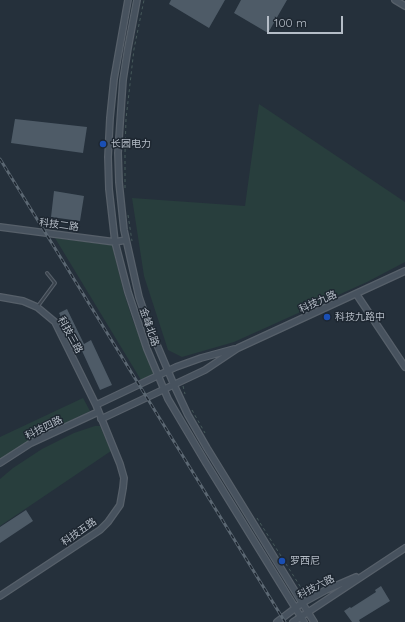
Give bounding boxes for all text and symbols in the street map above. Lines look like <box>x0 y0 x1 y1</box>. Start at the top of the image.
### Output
scale bar <box>269 8 345 34</box>
text: 100 m <box>274 15 307 30</box>
place label: 长园电力 <box>111 138 151 150</box>
marker: 长园电力 <box>98 139 108 149</box>
street label: 科技二路 <box>38 217 80 233</box>
street label: 科技九路 <box>297 288 339 316</box>
street label: 金峰北路 <box>137 306 161 348</box>
place label: 科技九路中 <box>335 311 385 323</box>
marker: 科技九路中 <box>322 312 332 322</box>
street label: 科技三路 <box>55 315 85 355</box>
street label: 科技四路 <box>23 414 65 442</box>
street label: 科技五路 <box>59 516 99 548</box>
place label: 罗西尼 <box>290 555 320 567</box>
marker: 罗西尼 <box>277 556 287 566</box>
street label: 科技六路 <box>295 573 337 601</box>

